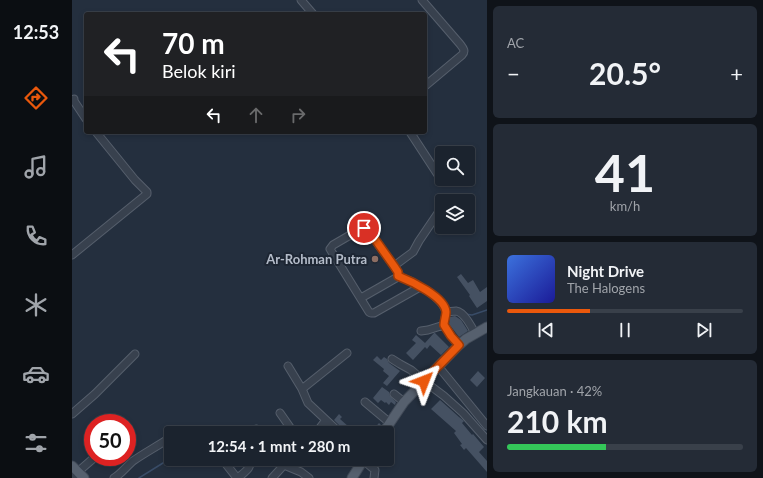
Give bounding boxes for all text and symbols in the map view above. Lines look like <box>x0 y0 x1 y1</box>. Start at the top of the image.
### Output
text: 12:53 <box>13 21 59 43</box>
text: 70 m <box>162 26 225 60</box>
icon: left <box>96 28 148 80</box>
text: AC <box>507 35 524 51</box>
text: 20.5° <box>589 55 661 91</box>
text: Belok kiri <box>162 60 236 82</box>
text: − <box>507 60 520 87</box>
text: + <box>730 60 743 87</box>
icon: directions <box>22 84 50 112</box>
icon: left <box>203 104 225 126</box>
icon: ahead <box>245 104 267 126</box>
icon: right <box>287 104 309 126</box>
text: 41 <box>595 141 655 203</box>
map controls <box>435 146 475 234</box>
button: search <box>435 146 475 186</box>
icon: music <box>22 153 50 181</box>
button: layers <box>435 194 475 234</box>
text: km/h <box>610 198 640 214</box>
pin <box>347 211 381 245</box>
icon: arrive <box>353 217 375 239</box>
icon: phone <box>22 222 50 250</box>
place label: Ar-Rohman Putra <box>265 251 367 267</box>
marker: Ar-Rohman Putra <box>370 254 380 264</box>
text: Night Drive <box>567 262 644 280</box>
text: The Halogens <box>567 280 645 296</box>
icon: climate <box>22 291 50 319</box>
icon: previous <box>535 319 557 341</box>
icon: pause <box>614 319 636 341</box>
icon: next <box>693 319 715 341</box>
icon: car <box>22 360 50 388</box>
position arrow <box>403 360 445 402</box>
text: Jangkauan · 42% <box>507 383 602 399</box>
text: 210 km <box>507 403 608 439</box>
speed limit sign: 50 <box>84 414 136 466</box>
icon: filters <box>22 429 50 457</box>
text: 12:54 · 1 mnt · 280 m <box>208 437 350 455</box>

